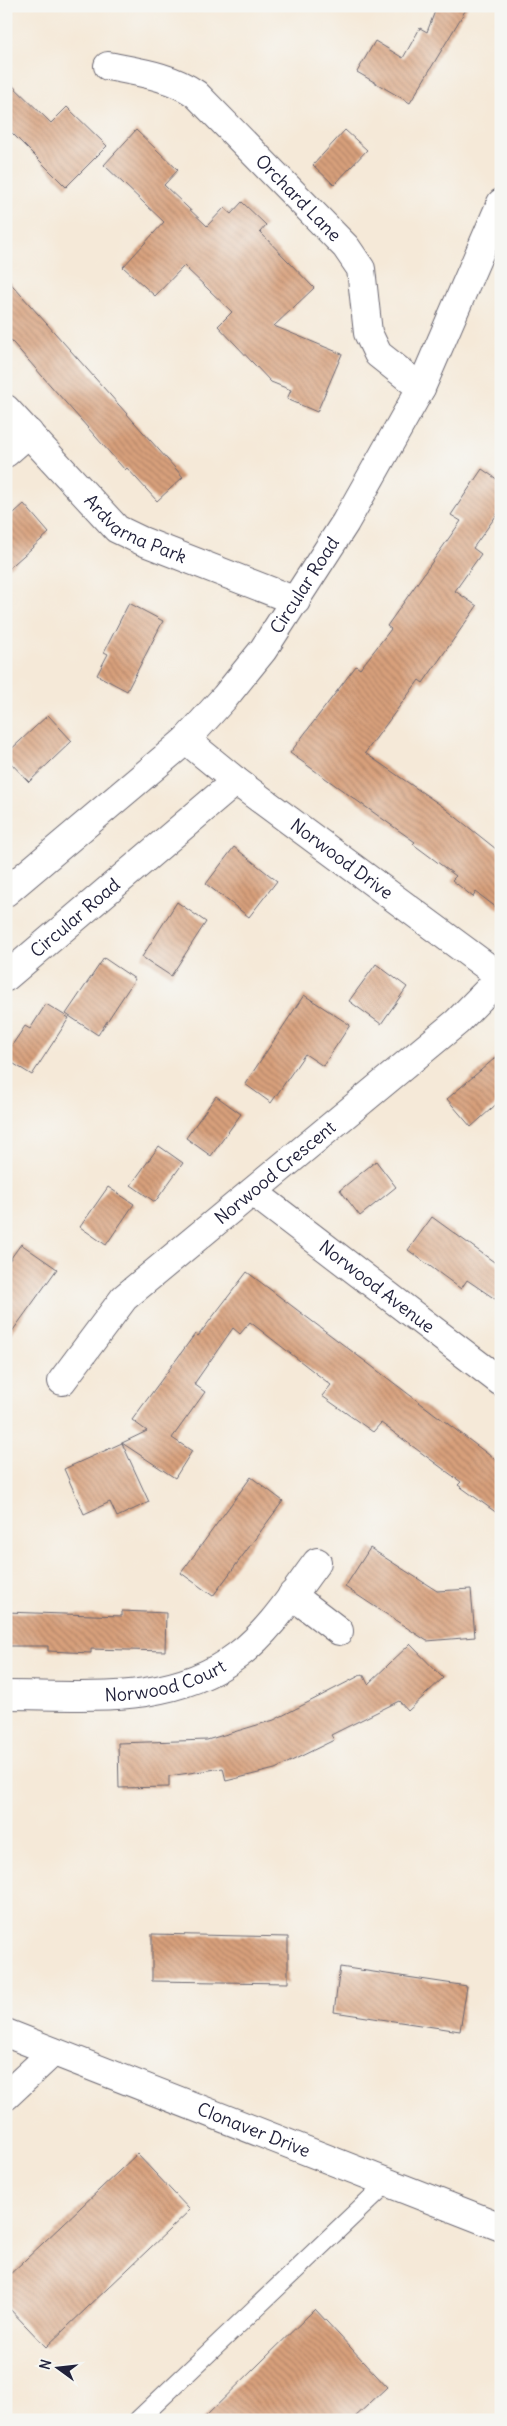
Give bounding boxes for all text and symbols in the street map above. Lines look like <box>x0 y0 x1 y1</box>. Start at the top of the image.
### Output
street label: Orchard Lane <box>251 149 346 246</box>
street label: Ardvarna Park <box>79 489 190 568</box>
street label: Circular Road <box>265 532 344 638</box>
street label: Norwood Drive <box>286 813 398 904</box>
street label: Circular Road <box>25 873 125 962</box>
street label: Norwood Crescent <box>210 1115 340 1229</box>
street label: Norwood Avenue <box>315 1235 439 1338</box>
street label: Norwood Court <box>104 1654 230 1707</box>
street label: Clonaver Drive <box>194 2097 314 2162</box>
north arrow <box>32 2344 82 2394</box>
text: N <box>35 2358 55 2372</box>

